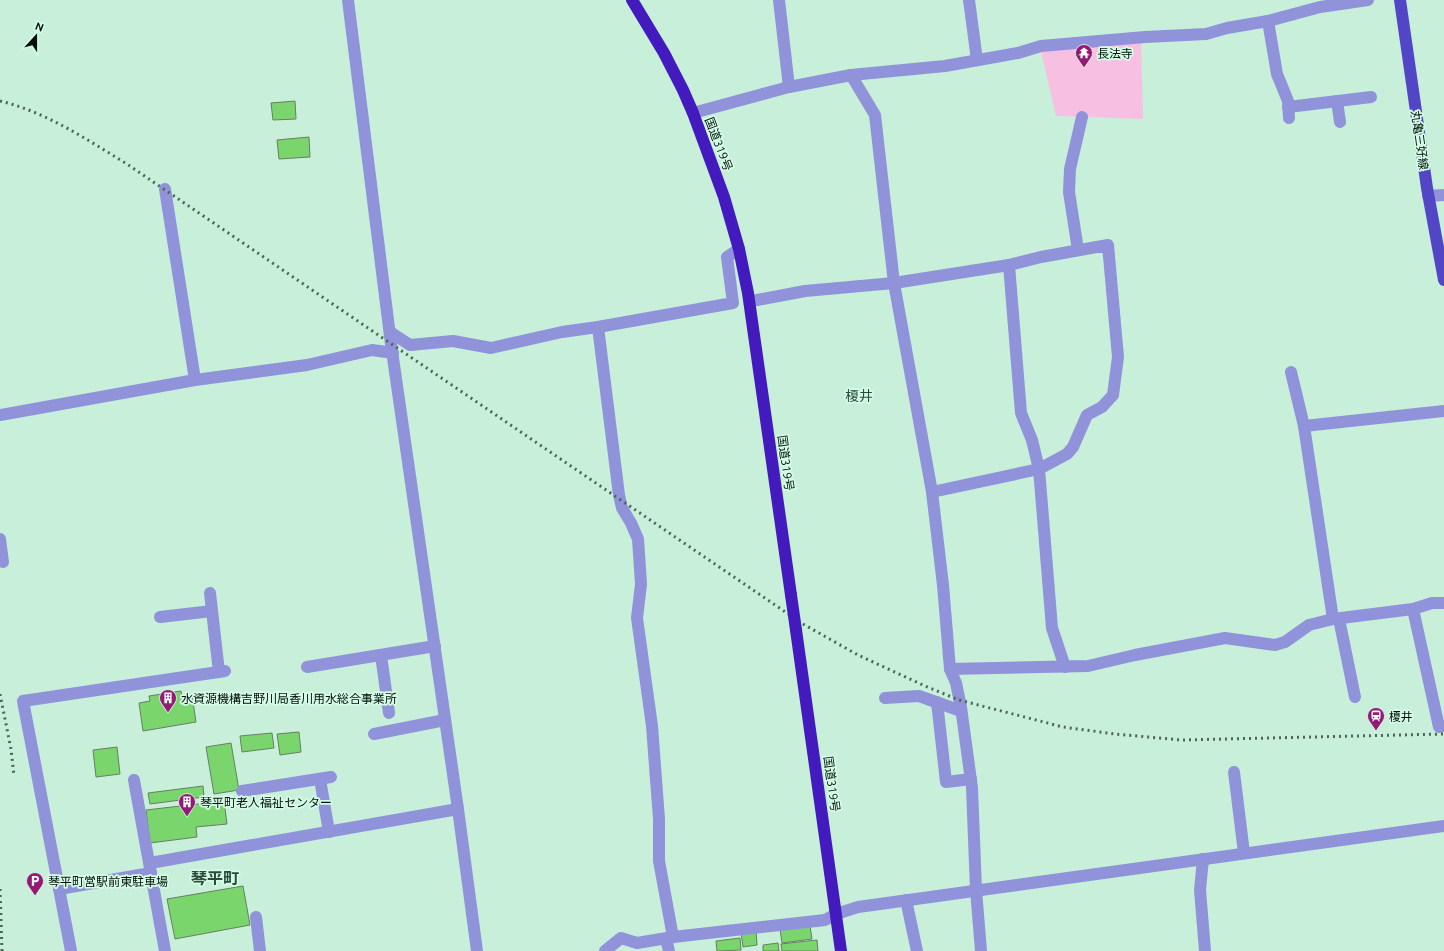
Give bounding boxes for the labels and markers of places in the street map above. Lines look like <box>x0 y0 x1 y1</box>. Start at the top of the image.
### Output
temple icon: 長法寺 <box>1074 43 1094 68</box>
place label: 長法寺 <box>1097 47 1133 60</box>
building icon: 水資源機構吉野川局香川用水総合事業所 <box>158 688 178 713</box>
place label: 水資源機構吉野川局香川用水総合事業所 <box>181 692 397 705</box>
station icon: 榎井 <box>1366 706 1386 731</box>
place label: 榎井 <box>1389 710 1413 723</box>
building icon: 琴平町老人福祉センター <box>177 792 197 817</box>
place label: 琴平町老人福祉センター <box>200 796 332 809</box>
parking icon: 琴平町営駅前東駐車場 <box>25 871 45 896</box>
place label: 琴平町営駅前東駐車場 <box>48 875 168 888</box>

